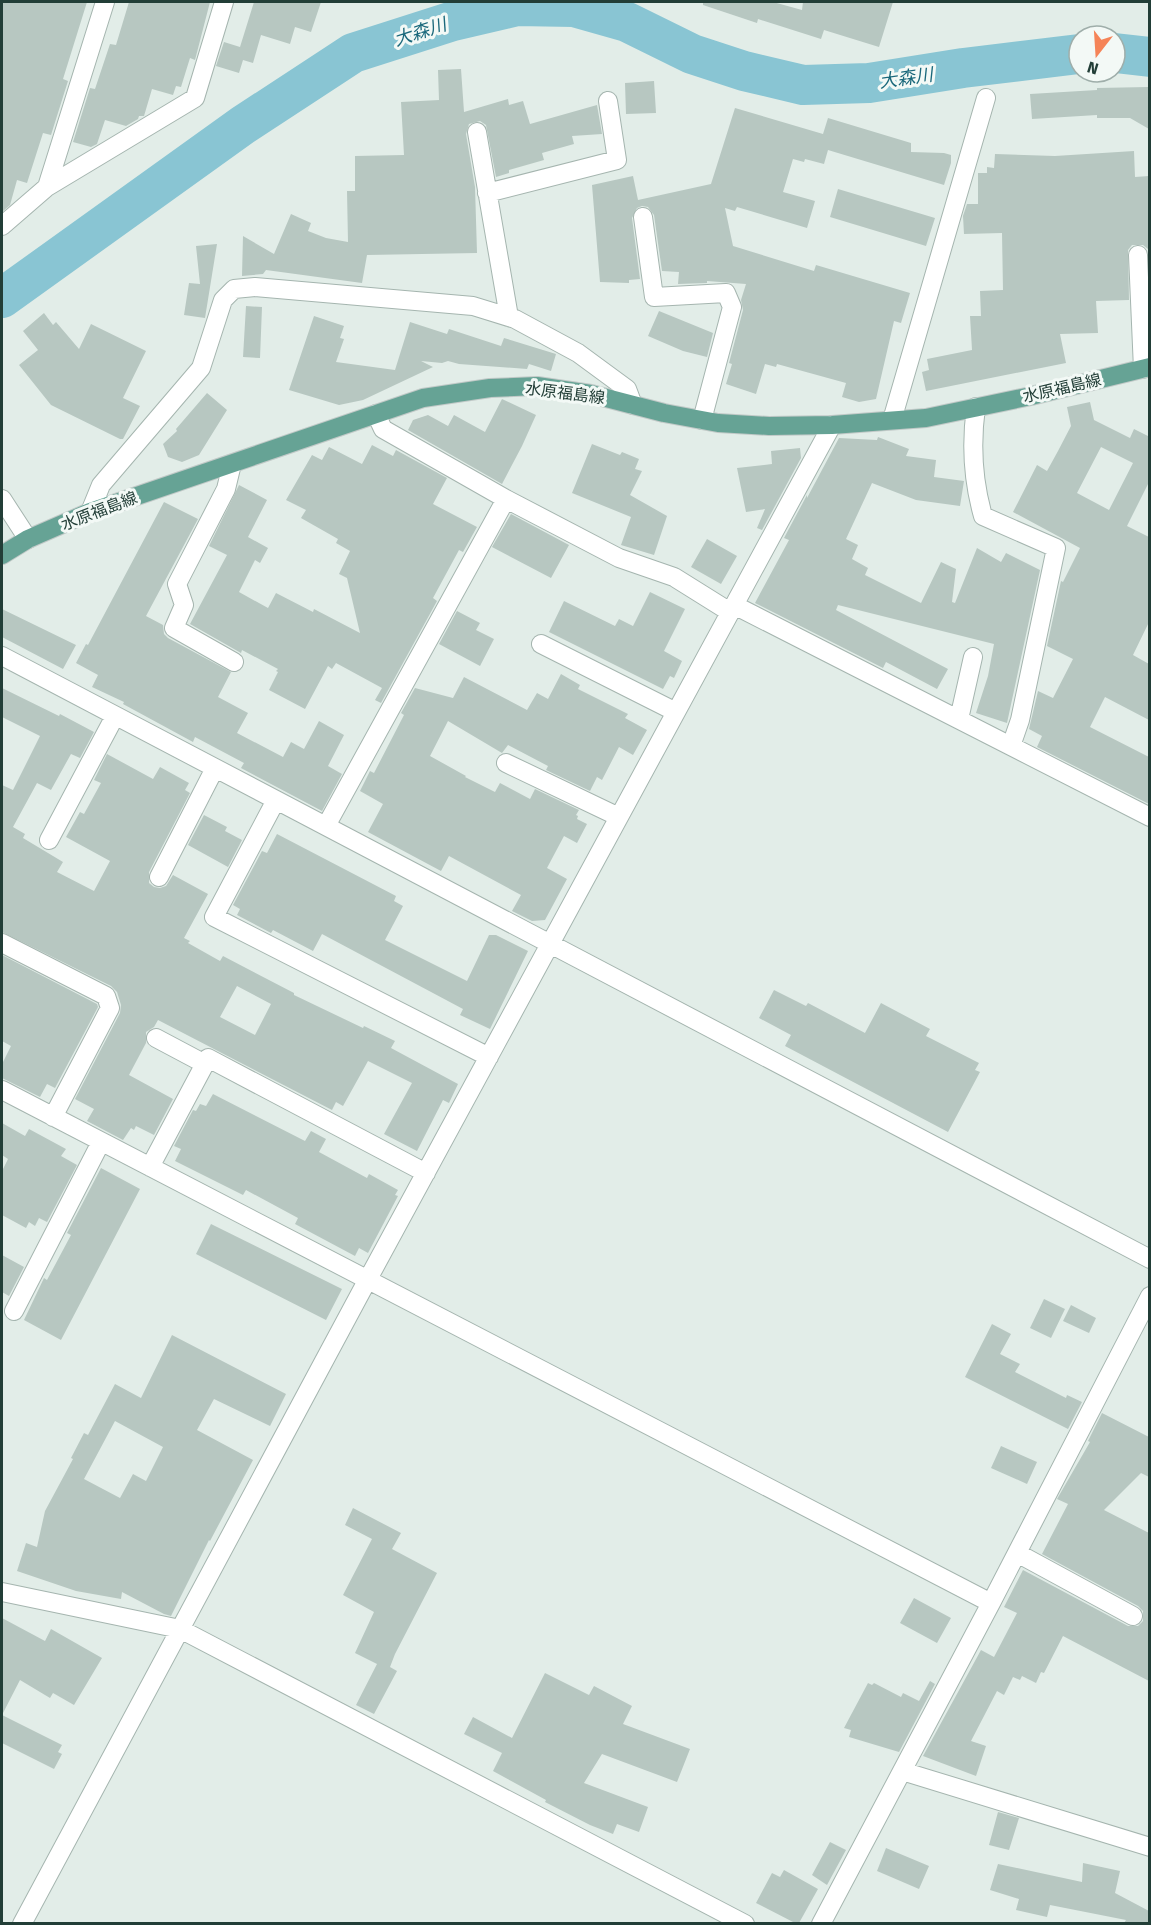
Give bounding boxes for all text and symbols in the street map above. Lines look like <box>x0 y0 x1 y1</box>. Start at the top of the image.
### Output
water label: 大森川 <box>391 13 451 51</box>
north arrow <box>1067 24 1127 84</box>
text: N <box>1085 57 1101 79</box>
water label: 大森川 <box>878 63 936 93</box>
street label: 水原福島線 <box>1021 370 1103 406</box>
street label: 水原福島線 <box>524 379 606 407</box>
street label: 水原福島線 <box>58 488 140 534</box>

